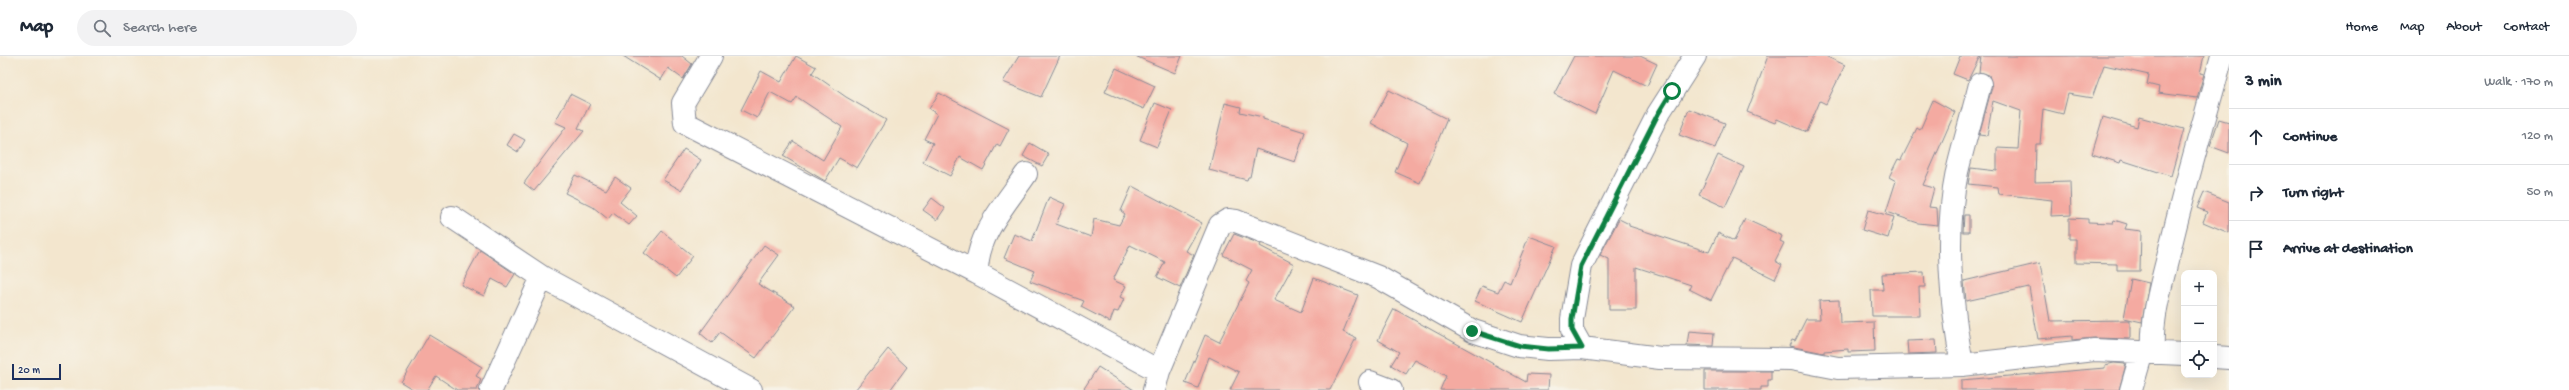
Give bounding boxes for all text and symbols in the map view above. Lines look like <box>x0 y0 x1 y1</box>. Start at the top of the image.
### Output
search box <box>77 10 357 46</box>
text: Map <box>20 16 53 39</box>
icon: search <box>91 17 113 39</box>
text: Search here <box>123 19 197 37</box>
text: Home <box>2346 19 2378 36</box>
text: Map <box>2400 19 2424 36</box>
text: About <box>2446 19 2482 36</box>
text: Contact <box>2504 19 2549 36</box>
text: 3 min <box>2245 72 2282 92</box>
text: Walk · 170 m <box>2484 75 2553 90</box>
route start <box>1663 82 1681 100</box>
icon: ahead <box>2245 126 2267 148</box>
text: Continue <box>2283 128 2337 146</box>
text: 120 m <box>2522 129 2553 144</box>
icon: right <box>2245 182 2267 204</box>
text: Turn right <box>2283 184 2343 202</box>
text: 50 m <box>2526 185 2553 200</box>
icon: arrive <box>2245 238 2267 260</box>
text: Arrive at destination <box>2283 240 2413 258</box>
map controls <box>2181 270 2217 378</box>
button: + <box>2181 270 2217 306</box>
button: − <box>2181 306 2217 342</box>
route end <box>1463 322 1481 340</box>
button: locate <box>2181 342 2217 378</box>
scale bar <box>12 362 61 381</box>
text: 20 m <box>18 365 40 377</box>

